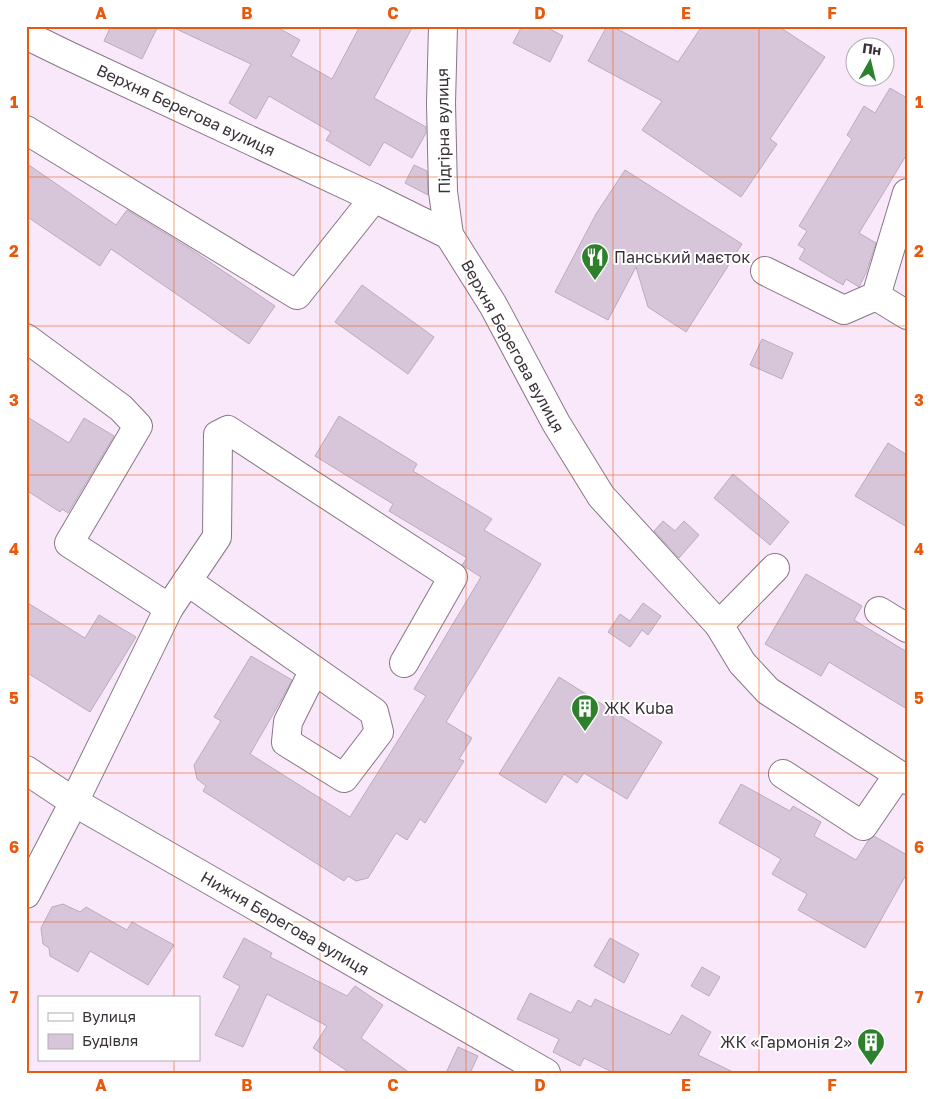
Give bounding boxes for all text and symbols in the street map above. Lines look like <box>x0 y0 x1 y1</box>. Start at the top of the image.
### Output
text: A <box>95 3 107 23</box>
text: B <box>241 3 253 23</box>
text: C <box>387 3 399 23</box>
text: D <box>534 3 546 23</box>
text: E <box>681 3 691 23</box>
text: F <box>827 3 837 23</box>
north arrow <box>846 38 896 88</box>
text: Пн <box>861 39 882 58</box>
street label: Верхня Берегова вулиця <box>93 60 279 160</box>
street label: Підгірна вулиця <box>432 68 454 194</box>
text: 1 <box>10 92 18 112</box>
text: 1 <box>915 92 923 112</box>
text: 2 <box>9 241 19 261</box>
text: 2 <box>914 241 924 261</box>
restaurant icon: Панський маєток <box>580 242 610 281</box>
place label: Панський маєток <box>614 247 750 267</box>
street label: Верхня Берегова вулиця <box>457 256 569 436</box>
text: 3 <box>9 390 19 410</box>
text: 3 <box>914 390 924 410</box>
text: 4 <box>9 539 19 559</box>
text: 4 <box>914 539 924 559</box>
text: 5 <box>9 688 19 708</box>
text: 5 <box>914 688 924 708</box>
building icon: ЖК Kuba <box>570 693 600 732</box>
place label: ЖК Kuba <box>604 698 674 718</box>
text: 6 <box>9 837 19 857</box>
text: 6 <box>914 837 924 857</box>
street label: Нижня Берегова вулиця <box>197 867 373 979</box>
text: 7 <box>10 987 19 1007</box>
text: 7 <box>915 987 924 1007</box>
legend <box>38 996 200 1062</box>
text: Вулиця <box>82 1007 136 1025</box>
building icon: ЖК «Гармонія 2» <box>856 1027 886 1066</box>
text: Будівля <box>82 1031 138 1049</box>
place label: ЖК «Гармонія 2» <box>720 1032 852 1052</box>
text: A <box>95 1075 107 1095</box>
text: B <box>241 1075 253 1095</box>
text: C <box>387 1075 399 1095</box>
text: D <box>534 1075 546 1095</box>
text: E <box>681 1075 691 1095</box>
text: F <box>827 1075 837 1095</box>

